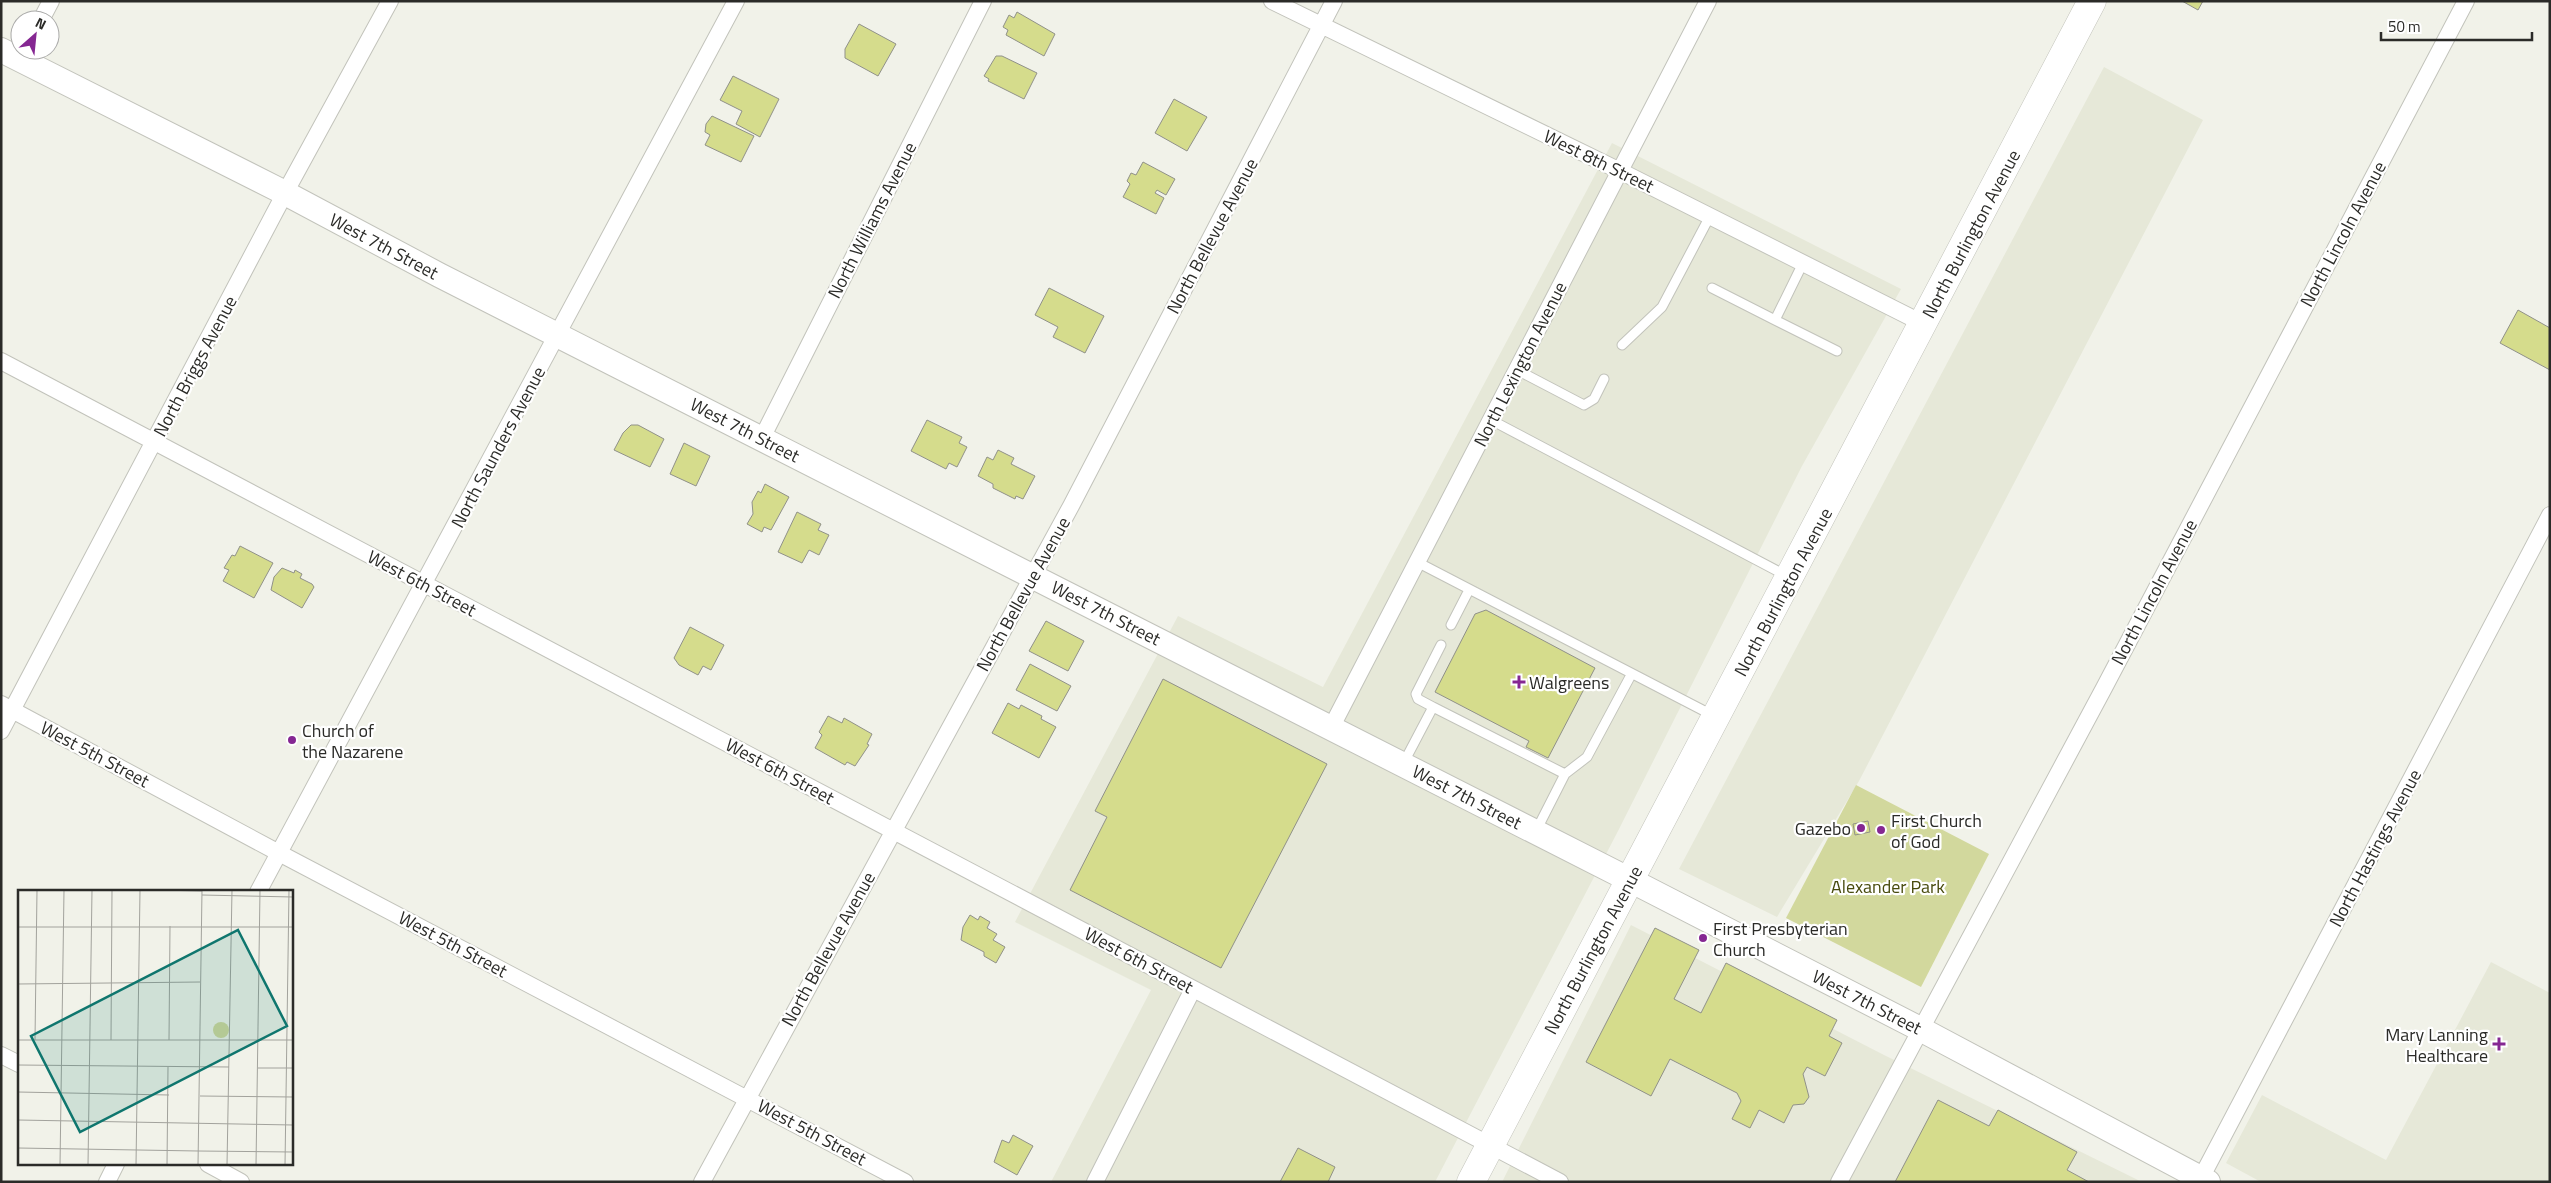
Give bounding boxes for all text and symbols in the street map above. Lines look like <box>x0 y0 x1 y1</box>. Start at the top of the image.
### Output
north arrow <box>10 10 60 60</box>
scale bar <box>2381 10 2532 42</box>
text: N <box>32 11 50 35</box>
text: 50 m <box>2388 15 2421 38</box>
street label: West 8th Street <box>1539 123 1659 200</box>
street label: North Williams Avenue <box>821 137 923 303</box>
street label: North Burlington Avenue <box>1915 145 2027 323</box>
street label: North Bellevue Avenue <box>1160 153 1264 319</box>
street label: North Lincoln Avenue <box>2293 156 2393 312</box>
street label: West 7th Street <box>325 206 444 286</box>
street label: North Lexington Avenue <box>1467 277 1573 451</box>
street label: North Briggs Avenue <box>146 291 244 441</box>
street label: North Saunders Avenue <box>444 362 552 532</box>
street label: West 7th Street <box>686 391 805 470</box>
street label: North Burlington Avenue <box>1727 503 1839 681</box>
street label: North Bellevue Avenue <box>969 512 1077 676</box>
street label: North Lincoln Avenue <box>2104 514 2204 670</box>
street label: West 6th Street <box>363 543 482 623</box>
street label: West 7th Street <box>1047 574 1166 653</box>
place label: Walgreens <box>1529 669 1609 696</box>
marker: Walgreens <box>1513 676 1525 688</box>
street label: West 5th Street <box>36 714 155 794</box>
place label: Church of the Nazarene <box>302 717 403 765</box>
street label: West 6th Street <box>721 731 840 811</box>
marker: Church of the Nazarene <box>286 734 298 746</box>
street label: West 7th Street <box>1408 758 1527 837</box>
street label: North Hastings Avenue <box>2322 764 2428 932</box>
place label: First Church of God <box>1891 807 1982 855</box>
place label: Gazebo <box>1795 815 1851 842</box>
marker: Gazebo <box>1855 822 1867 834</box>
marker: First Church of God <box>1875 824 1887 836</box>
street label: North Burlington Avenue <box>1537 861 1649 1039</box>
street label: North Bellevue Avenue <box>774 867 882 1031</box>
park label: Alexander Park <box>1831 873 1945 900</box>
inset map <box>18 890 292 1166</box>
street label: West 5th Street <box>394 904 513 984</box>
place label: First Presbyterian Church <box>1713 915 1848 963</box>
street label: West 6th Street <box>1080 920 1199 1000</box>
marker: First Presbyterian Church <box>1697 932 1709 944</box>
street label: West 7th Street <box>1808 963 1927 1042</box>
place label: Mary Lanning Healthcare <box>2385 1021 2488 1069</box>
marker: Mary Lanning Healthcare <box>2492 1037 2506 1051</box>
street label: West 5th Street <box>753 1092 872 1172</box>

